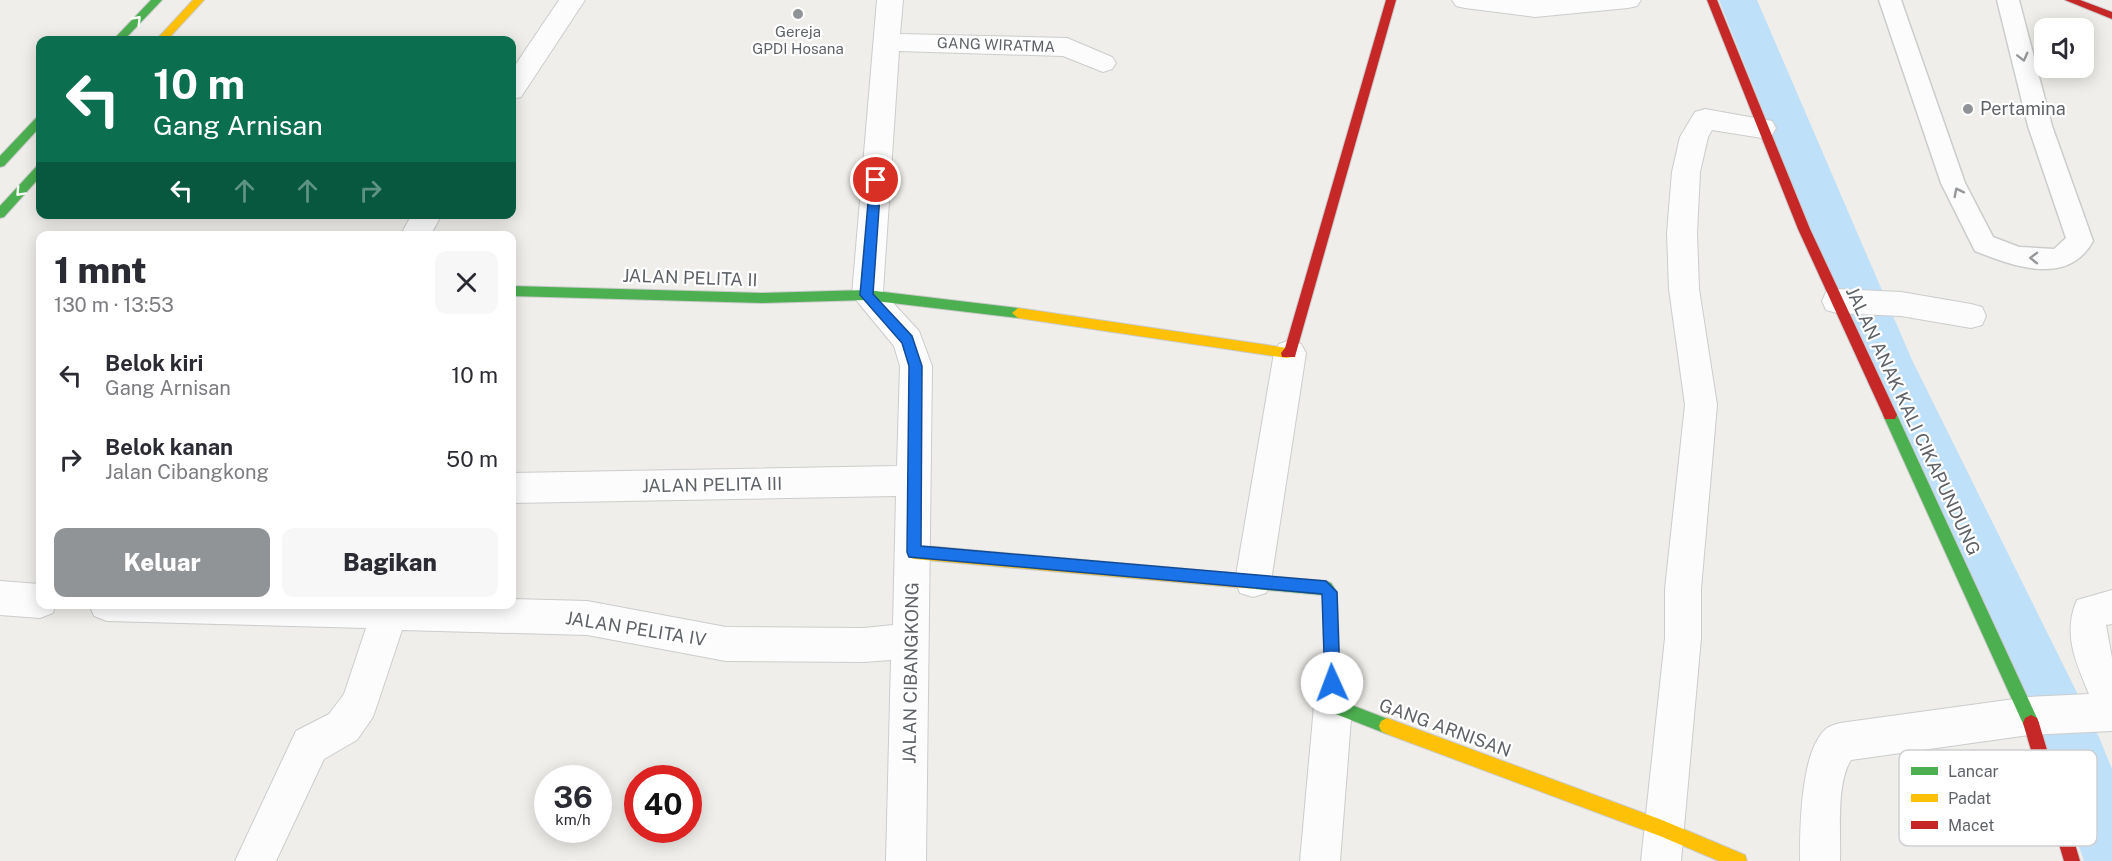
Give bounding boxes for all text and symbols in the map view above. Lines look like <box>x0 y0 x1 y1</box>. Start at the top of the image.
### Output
marker: Gereja GPDI Hosana <box>791 7 805 21</box>
one-way arrow <box>130 17 141 27</box>
map controls <box>2034 18 2094 78</box>
button: sound <box>2034 18 2094 78</box>
place label: Gereja GPDI Hosana <box>752 23 844 57</box>
street label: GANG WIRATMA <box>937 34 1056 55</box>
one-way arrow <box>2015 52 2028 62</box>
text: 10 m <box>153 59 245 108</box>
icon: left <box>54 60 132 138</box>
place label: Pertamina <box>1980 98 2066 119</box>
marker: Pertamina <box>1961 102 1975 116</box>
text: Gang Arnisan <box>153 109 323 141</box>
pin <box>850 154 901 205</box>
icon: arrive <box>859 163 892 196</box>
icon: left <box>165 174 198 207</box>
icon: ahead <box>228 174 261 207</box>
icon: ahead <box>291 174 324 207</box>
icon: right <box>354 174 387 207</box>
one-way arrow <box>16 185 27 195</box>
one-way arrow <box>1953 187 1965 198</box>
text: 1 mnt <box>54 249 147 291</box>
button: close <box>435 251 498 314</box>
one-way arrow <box>2029 252 2038 264</box>
street label: JALAN PELITA II <box>622 265 758 290</box>
street label: JALAN ANAK KALI CIKAPUNDUNG <box>1842 283 1985 558</box>
text: 130 m · 13:53 <box>54 293 174 317</box>
text: Belok kiri <box>105 350 203 376</box>
icon: left <box>54 359 87 392</box>
text: 10 m <box>451 362 498 388</box>
text: Gang Arnisan <box>105 376 231 400</box>
text: Belok kanan <box>105 434 233 460</box>
icon: right <box>54 443 87 476</box>
text: 50 m <box>446 446 498 472</box>
text: Jalan Cibangkong <box>105 460 269 484</box>
street label: JALAN PELITA III <box>642 473 782 496</box>
button: Keluar <box>54 528 270 597</box>
button: Bagikan <box>282 528 498 597</box>
street label: JALAN CIBANGKONG <box>898 582 923 764</box>
street label: JALAN PELITA IV <box>564 607 708 650</box>
position arrow <box>1300 651 1364 715</box>
street label: GANG ARNISAN <box>1376 694 1514 761</box>
legend <box>1899 750 2097 846</box>
text: Lancar <box>1948 762 1999 781</box>
speed limit sign: 40 <box>624 765 702 843</box>
text: 36 <box>553 779 593 815</box>
text: Padat <box>1948 789 1991 808</box>
text: km/h <box>555 811 591 828</box>
text: Macet <box>1948 816 1995 835</box>

